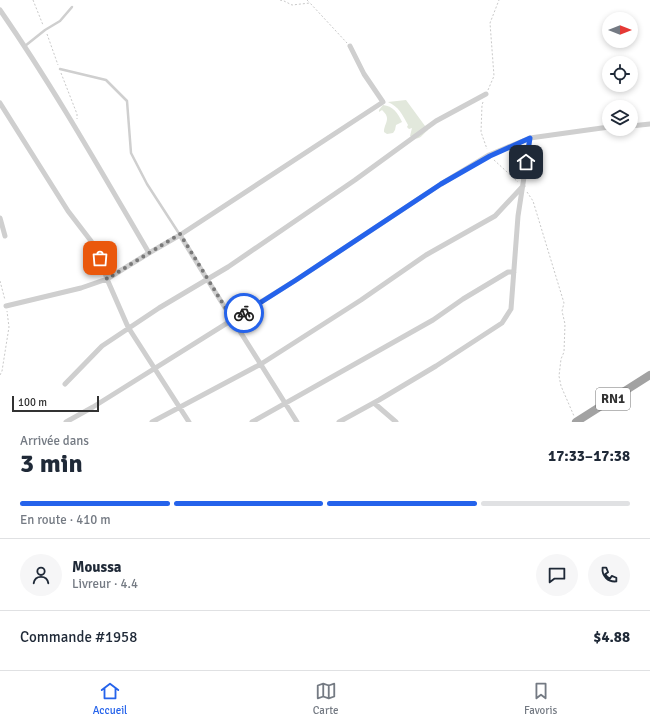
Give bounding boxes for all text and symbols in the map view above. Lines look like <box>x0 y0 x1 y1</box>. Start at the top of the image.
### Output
north arrow <box>602 12 638 48</box>
map controls <box>602 12 638 136</box>
button: locate <box>602 56 638 92</box>
button: layers <box>602 100 638 136</box>
pin <box>509 145 543 179</box>
icon: home <box>515 151 537 173</box>
pin <box>83 241 117 275</box>
icon: bag <box>89 247 111 269</box>
courier <box>224 293 264 333</box>
icon: bike <box>233 302 255 324</box>
road number: RN1 <box>596 388 630 410</box>
scale bar <box>12 394 99 413</box>
text: 100 m <box>18 396 47 409</box>
text: Arrivée dans <box>20 433 89 449</box>
text: 17:33–17:38 <box>548 447 630 465</box>
text: 3 min <box>20 448 83 480</box>
text: En route · 410 m <box>20 512 111 528</box>
button: person <box>20 554 62 596</box>
button: chat <box>536 554 578 596</box>
button: phone <box>588 554 630 596</box>
text: Moussa <box>72 558 122 576</box>
text: Livreur · 4.4 <box>72 576 138 592</box>
text: Commande #1958 <box>20 628 137 646</box>
text: $4.88 <box>593 628 630 646</box>
tab: Accueil <box>93 680 127 717</box>
tab: Carte <box>313 680 338 717</box>
tab: Favoris <box>524 680 557 717</box>

